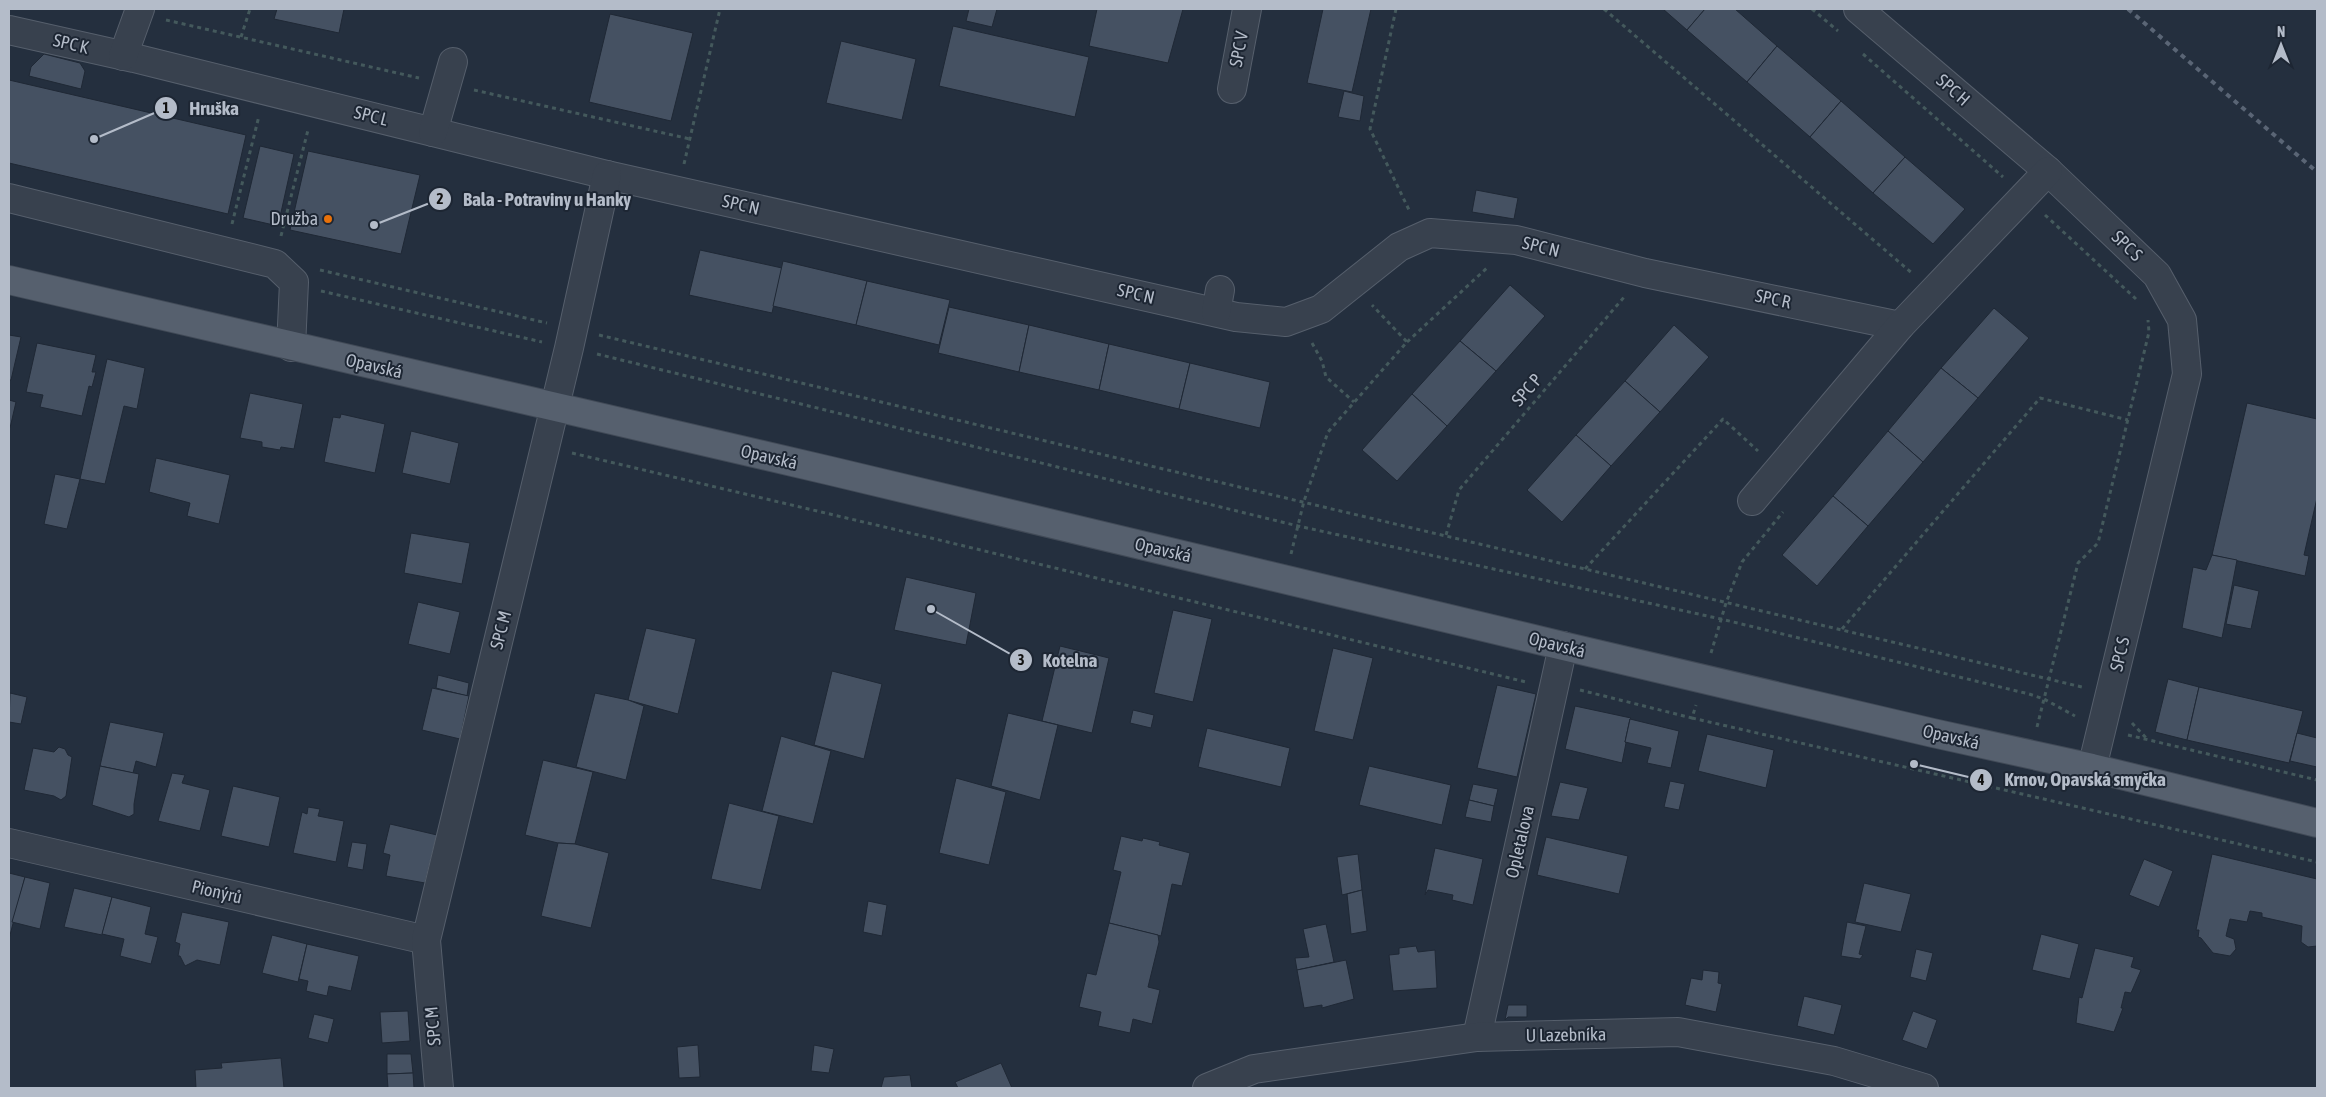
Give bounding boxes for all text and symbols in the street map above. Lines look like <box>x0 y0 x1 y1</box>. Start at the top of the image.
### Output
north arrow <box>2256 20 2306 70</box>
text: N <box>2277 24 2285 40</box>
street label: SPC K <box>51 29 91 58</box>
street label: SPC V <box>1225 29 1252 68</box>
street label: SPC H <box>1932 69 1974 110</box>
callout: Hruška <box>154 91 249 125</box>
text: Hruška <box>189 97 239 119</box>
text: 1 <box>162 99 170 116</box>
street label: SPC L <box>352 101 390 130</box>
callout: Bala - Potraviny u Hanky <box>427 182 641 216</box>
text: Bala - Potraviny u Hanky <box>463 188 631 210</box>
text: 2 <box>436 190 444 207</box>
street label: SPC N <box>720 190 762 219</box>
place label: Družba <box>271 208 318 229</box>
marker: Družba <box>322 213 334 225</box>
street label: SPC S <box>2108 226 2147 265</box>
street label: SPC N <box>1520 232 1562 261</box>
street label: SPC N <box>1115 279 1157 308</box>
street label: SPC R <box>1753 285 1793 313</box>
street label: Opavská <box>344 349 404 382</box>
street label: SPC P <box>1507 369 1546 410</box>
street label: Opavská <box>739 440 799 473</box>
street label: Opavská <box>1133 533 1193 566</box>
street label: SPC M <box>486 608 515 651</box>
street label: Opavská <box>1527 627 1588 662</box>
street label: SPC S <box>2105 634 2134 673</box>
callout: Kotelna <box>1008 643 1108 677</box>
text: Kotelna <box>1043 649 1098 671</box>
text: 3 <box>1017 651 1025 668</box>
street label: Opavská <box>1921 720 1981 753</box>
callout: Krnov, Opavská smyčka <box>1969 763 2176 797</box>
text: Krnov, Opavská smyčka <box>2004 768 2166 790</box>
text: 4 <box>1976 771 1985 788</box>
street label: Opletalova <box>1501 804 1538 880</box>
street label: Pionýrů <box>190 876 244 908</box>
street label: SPC M <box>420 1006 445 1046</box>
street label: U Lazebníka <box>1526 1023 1606 1046</box>

